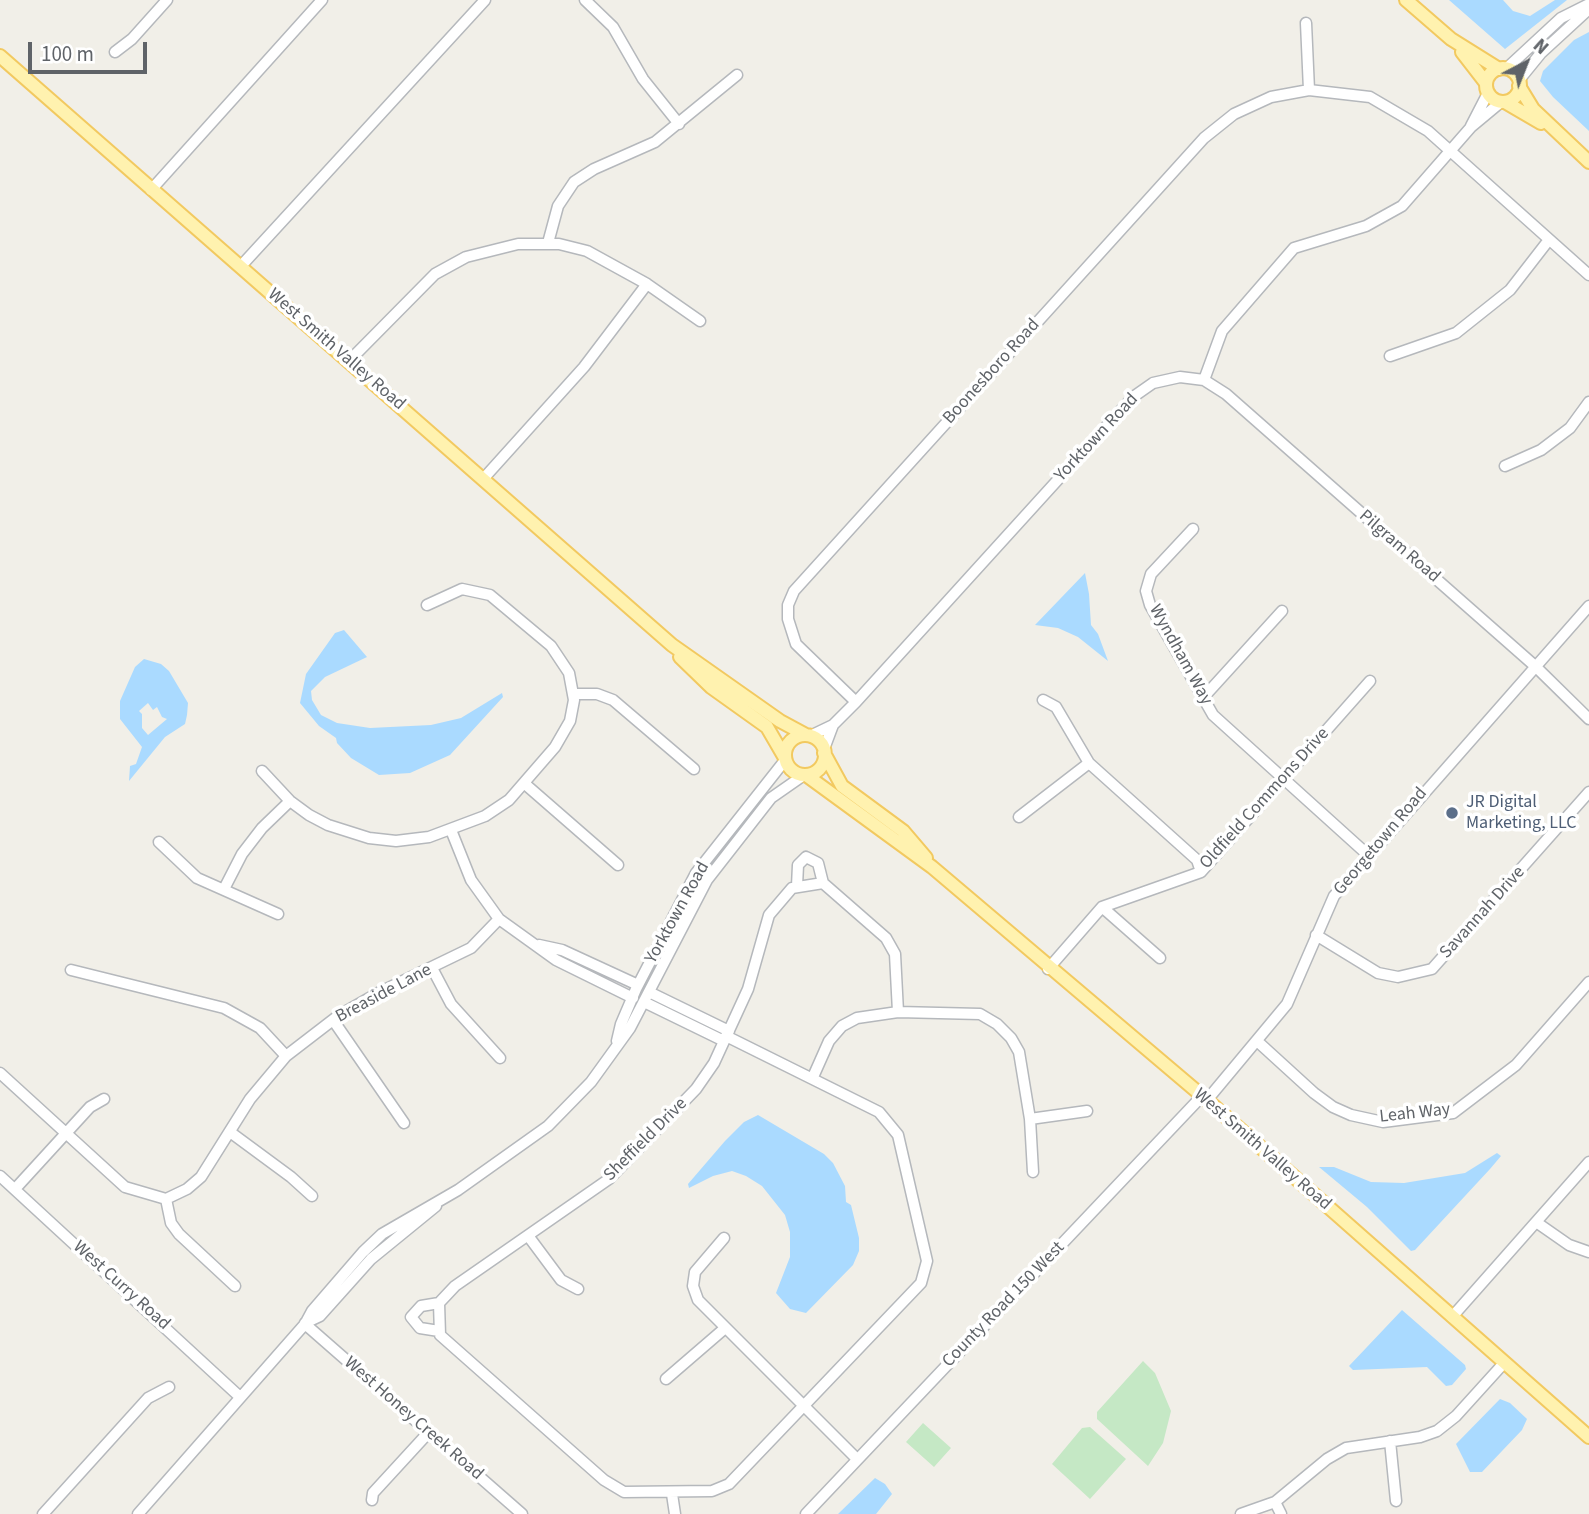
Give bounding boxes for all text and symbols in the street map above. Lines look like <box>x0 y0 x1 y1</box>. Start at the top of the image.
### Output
scale bar <box>32 28 150 72</box>
north arrow <box>1491 28 1561 98</box>
text: N <box>1527 33 1554 61</box>
text: 100 m <box>41 39 94 69</box>
street label: West Smith Valley Road <box>263 284 409 416</box>
street label: Boonesboro Road <box>939 315 1045 429</box>
street label: Yorktown Road <box>1051 389 1143 487</box>
street label: Pilgram Road <box>1354 506 1444 588</box>
street label: Wyndham Way <box>1144 601 1216 709</box>
street label: Oldfield Commons Drive <box>1196 724 1334 874</box>
street label: Georgetown Road <box>1330 784 1432 900</box>
place label: JR Digital Marketing, LLC <box>1466 792 1577 834</box>
marker: JR Digital Marketing, LLC <box>1444 805 1460 821</box>
street label: Yorktown Road <box>641 858 715 968</box>
street label: Savannah Drive <box>1436 862 1530 964</box>
street label: Breaside Lane <box>332 960 436 1028</box>
street label: West Smith Valley Road <box>1189 1084 1335 1216</box>
street label: Sheffield Drive <box>600 1094 692 1186</box>
street label: Leah Way <box>1379 1100 1451 1128</box>
street label: West Curry Road <box>68 1237 174 1335</box>
street label: County Road 150 West <box>938 1238 1070 1372</box>
street label: West Honey Creek Road <box>339 1353 487 1485</box>

